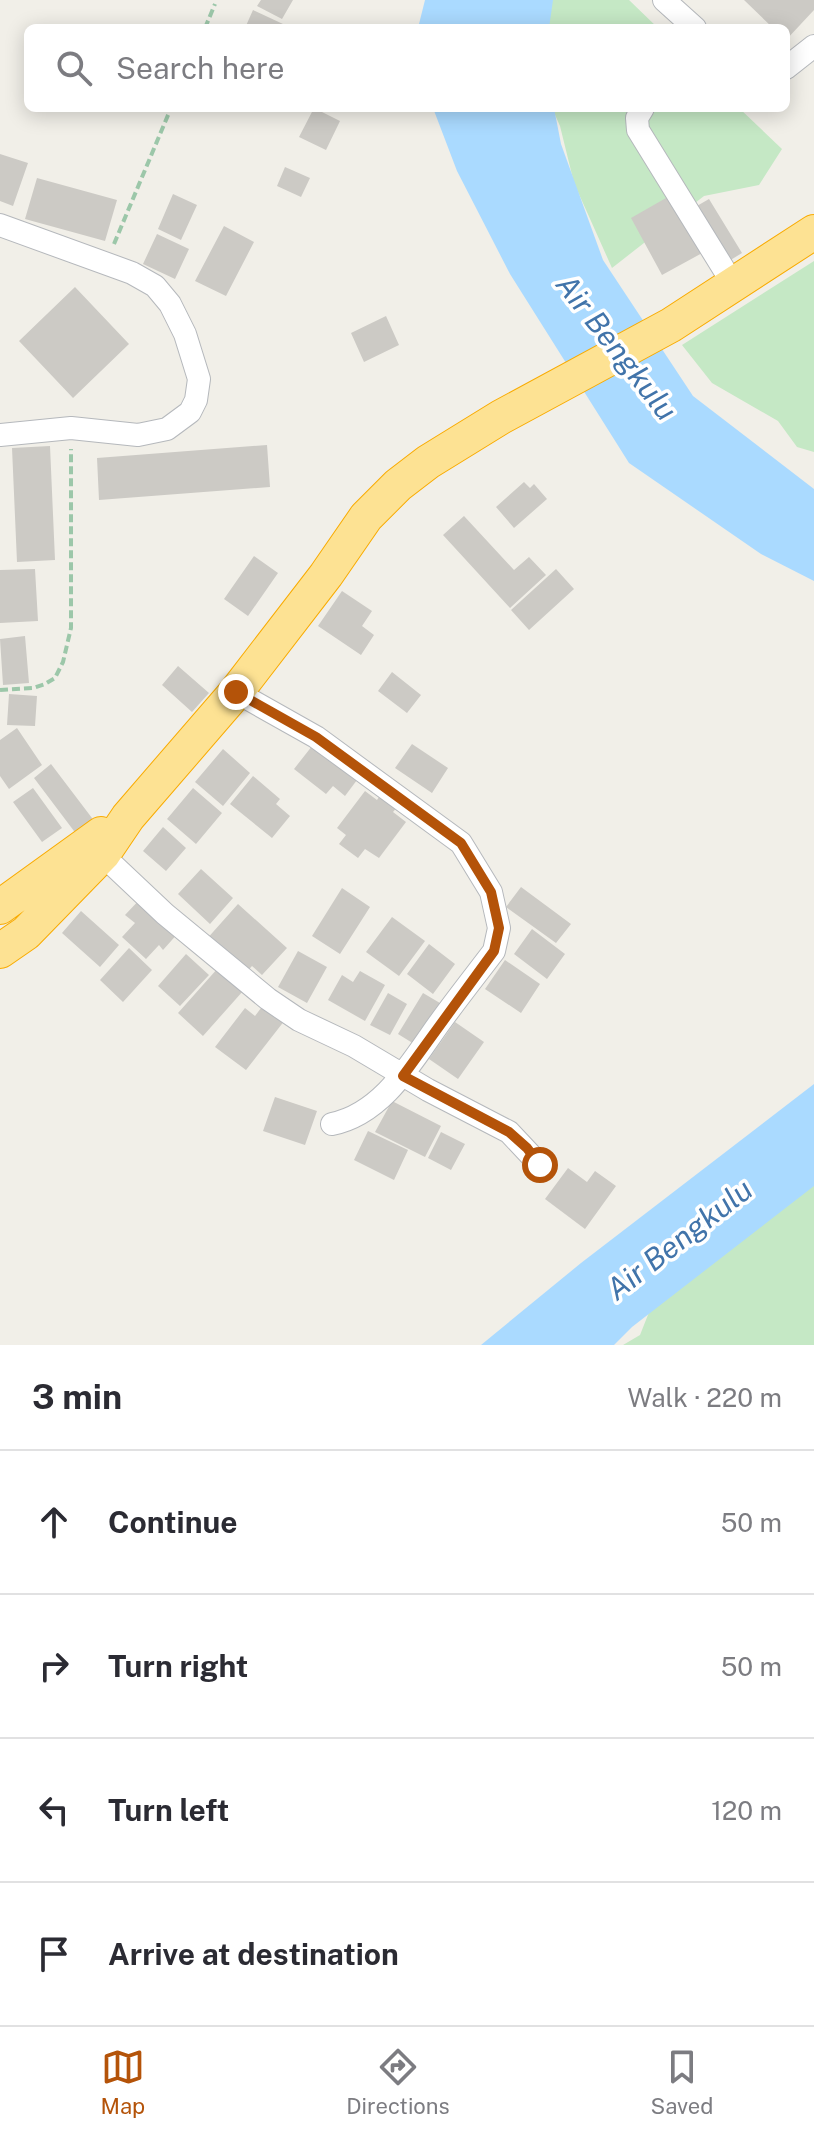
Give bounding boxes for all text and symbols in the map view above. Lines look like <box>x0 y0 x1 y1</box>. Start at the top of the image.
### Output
search box <box>24 24 790 112</box>
icon: search <box>52 46 96 90</box>
text: Search here <box>116 50 284 86</box>
water label: Air Bengkulu <box>549 267 685 427</box>
route end <box>218 674 254 710</box>
route start <box>522 1147 558 1183</box>
water label: Air Bengkulu <box>599 1171 759 1307</box>
text: 3 min <box>32 1377 122 1417</box>
text: Walk · 220 m <box>627 1382 782 1413</box>
icon: ahead <box>32 1500 76 1544</box>
text: Continue <box>108 1504 238 1540</box>
text: 50 m <box>721 1507 782 1538</box>
icon: right <box>32 1644 76 1688</box>
text: Turn right <box>108 1648 248 1684</box>
text: 50 m <box>721 1651 782 1682</box>
icon: left <box>32 1788 76 1832</box>
text: Turn left <box>108 1792 229 1828</box>
text: 120 m <box>711 1795 782 1826</box>
icon: arrive <box>32 1932 76 1976</box>
text: Arrive at destination <box>108 1936 399 1972</box>
tab: Map <box>101 2045 145 2119</box>
tab: Directions <box>346 2045 450 2119</box>
tab: Saved <box>651 2045 713 2119</box>

